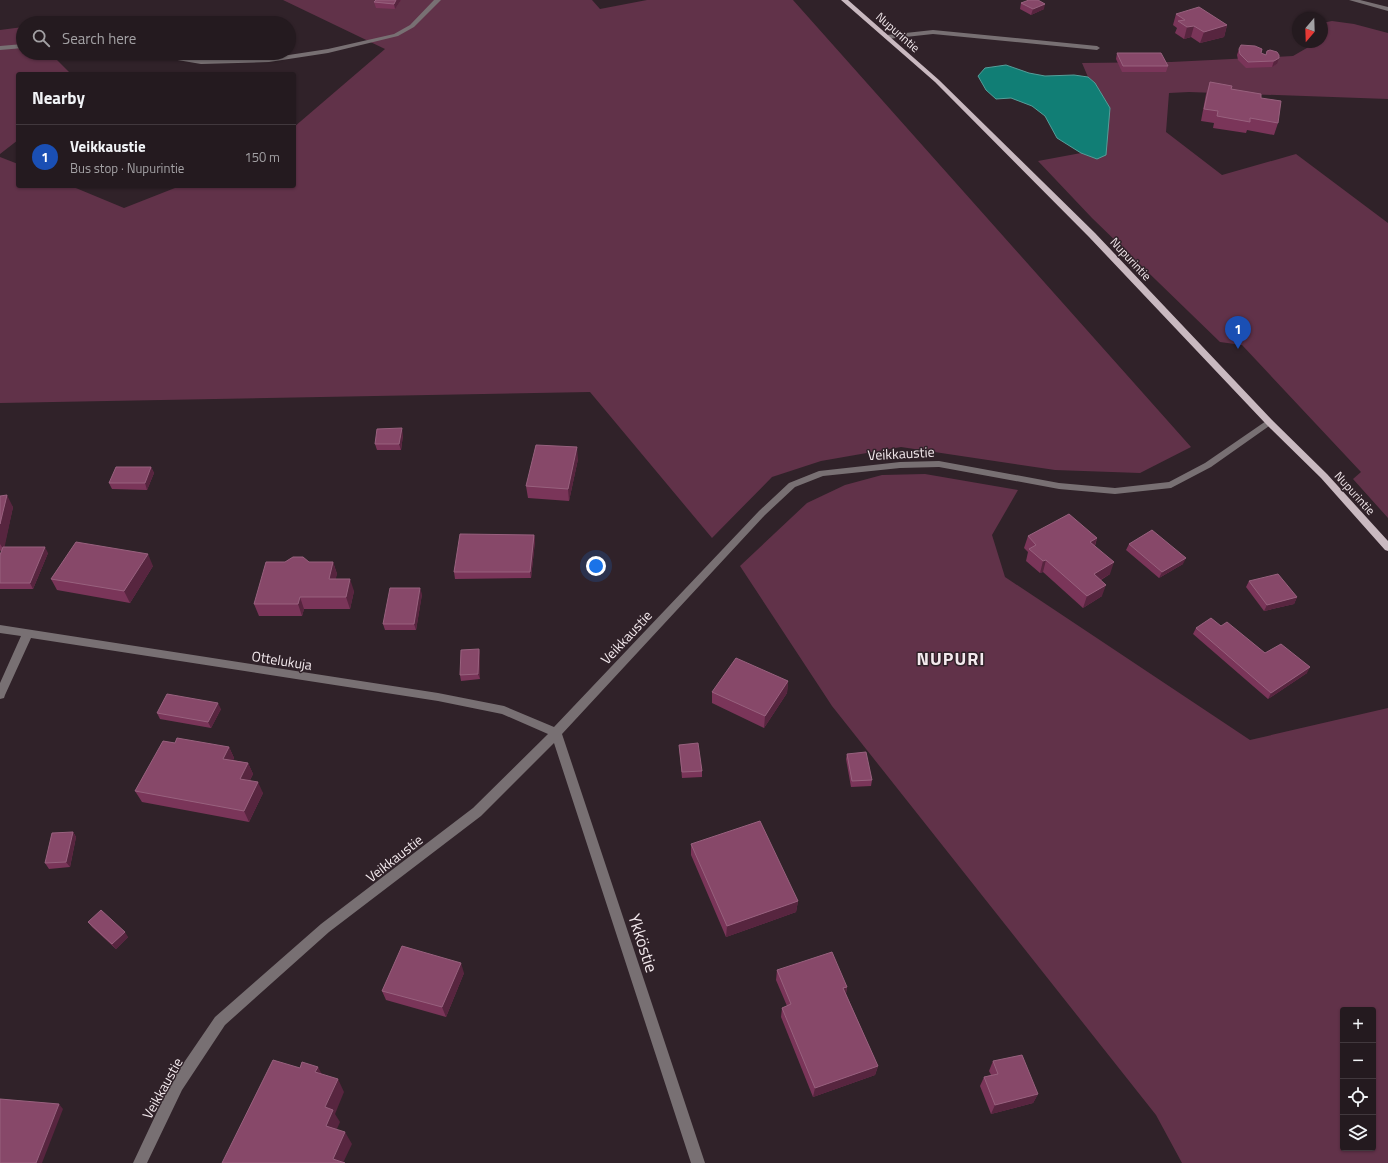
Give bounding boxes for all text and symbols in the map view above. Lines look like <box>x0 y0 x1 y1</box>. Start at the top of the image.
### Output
street label: Nupurintie <box>872 7 924 57</box>
north arrow <box>1292 12 1328 48</box>
search box <box>16 16 296 60</box>
icon: search <box>30 27 52 49</box>
text: Search here <box>62 27 136 50</box>
text: Nearby <box>32 85 85 111</box>
text: Veikkaustie <box>70 135 146 158</box>
text: 1 <box>41 147 49 167</box>
text: 150 m <box>244 147 280 167</box>
text: Bus stop · Nupurintie <box>70 158 184 178</box>
street label: Nupurintie <box>1106 233 1156 285</box>
pin: 1 <box>1225 316 1251 349</box>
street label: Veikkaustie <box>867 441 935 465</box>
street label: Nupurintie <box>1330 467 1380 519</box>
your location <box>586 556 606 576</box>
street label: Veikkaustie <box>595 605 657 669</box>
street label: Ottelukuja <box>250 645 314 675</box>
district label: NUPURI <box>917 645 985 672</box>
street label: Veikkaustie <box>361 829 427 887</box>
street label: Ykköstie <box>621 910 665 976</box>
map controls <box>1340 1007 1376 1151</box>
button: + <box>1340 1007 1376 1043</box>
button: − <box>1340 1043 1376 1079</box>
street label: Veikkaustie <box>137 1054 187 1122</box>
button: locate <box>1340 1079 1376 1115</box>
button: layers <box>1340 1115 1376 1151</box>

